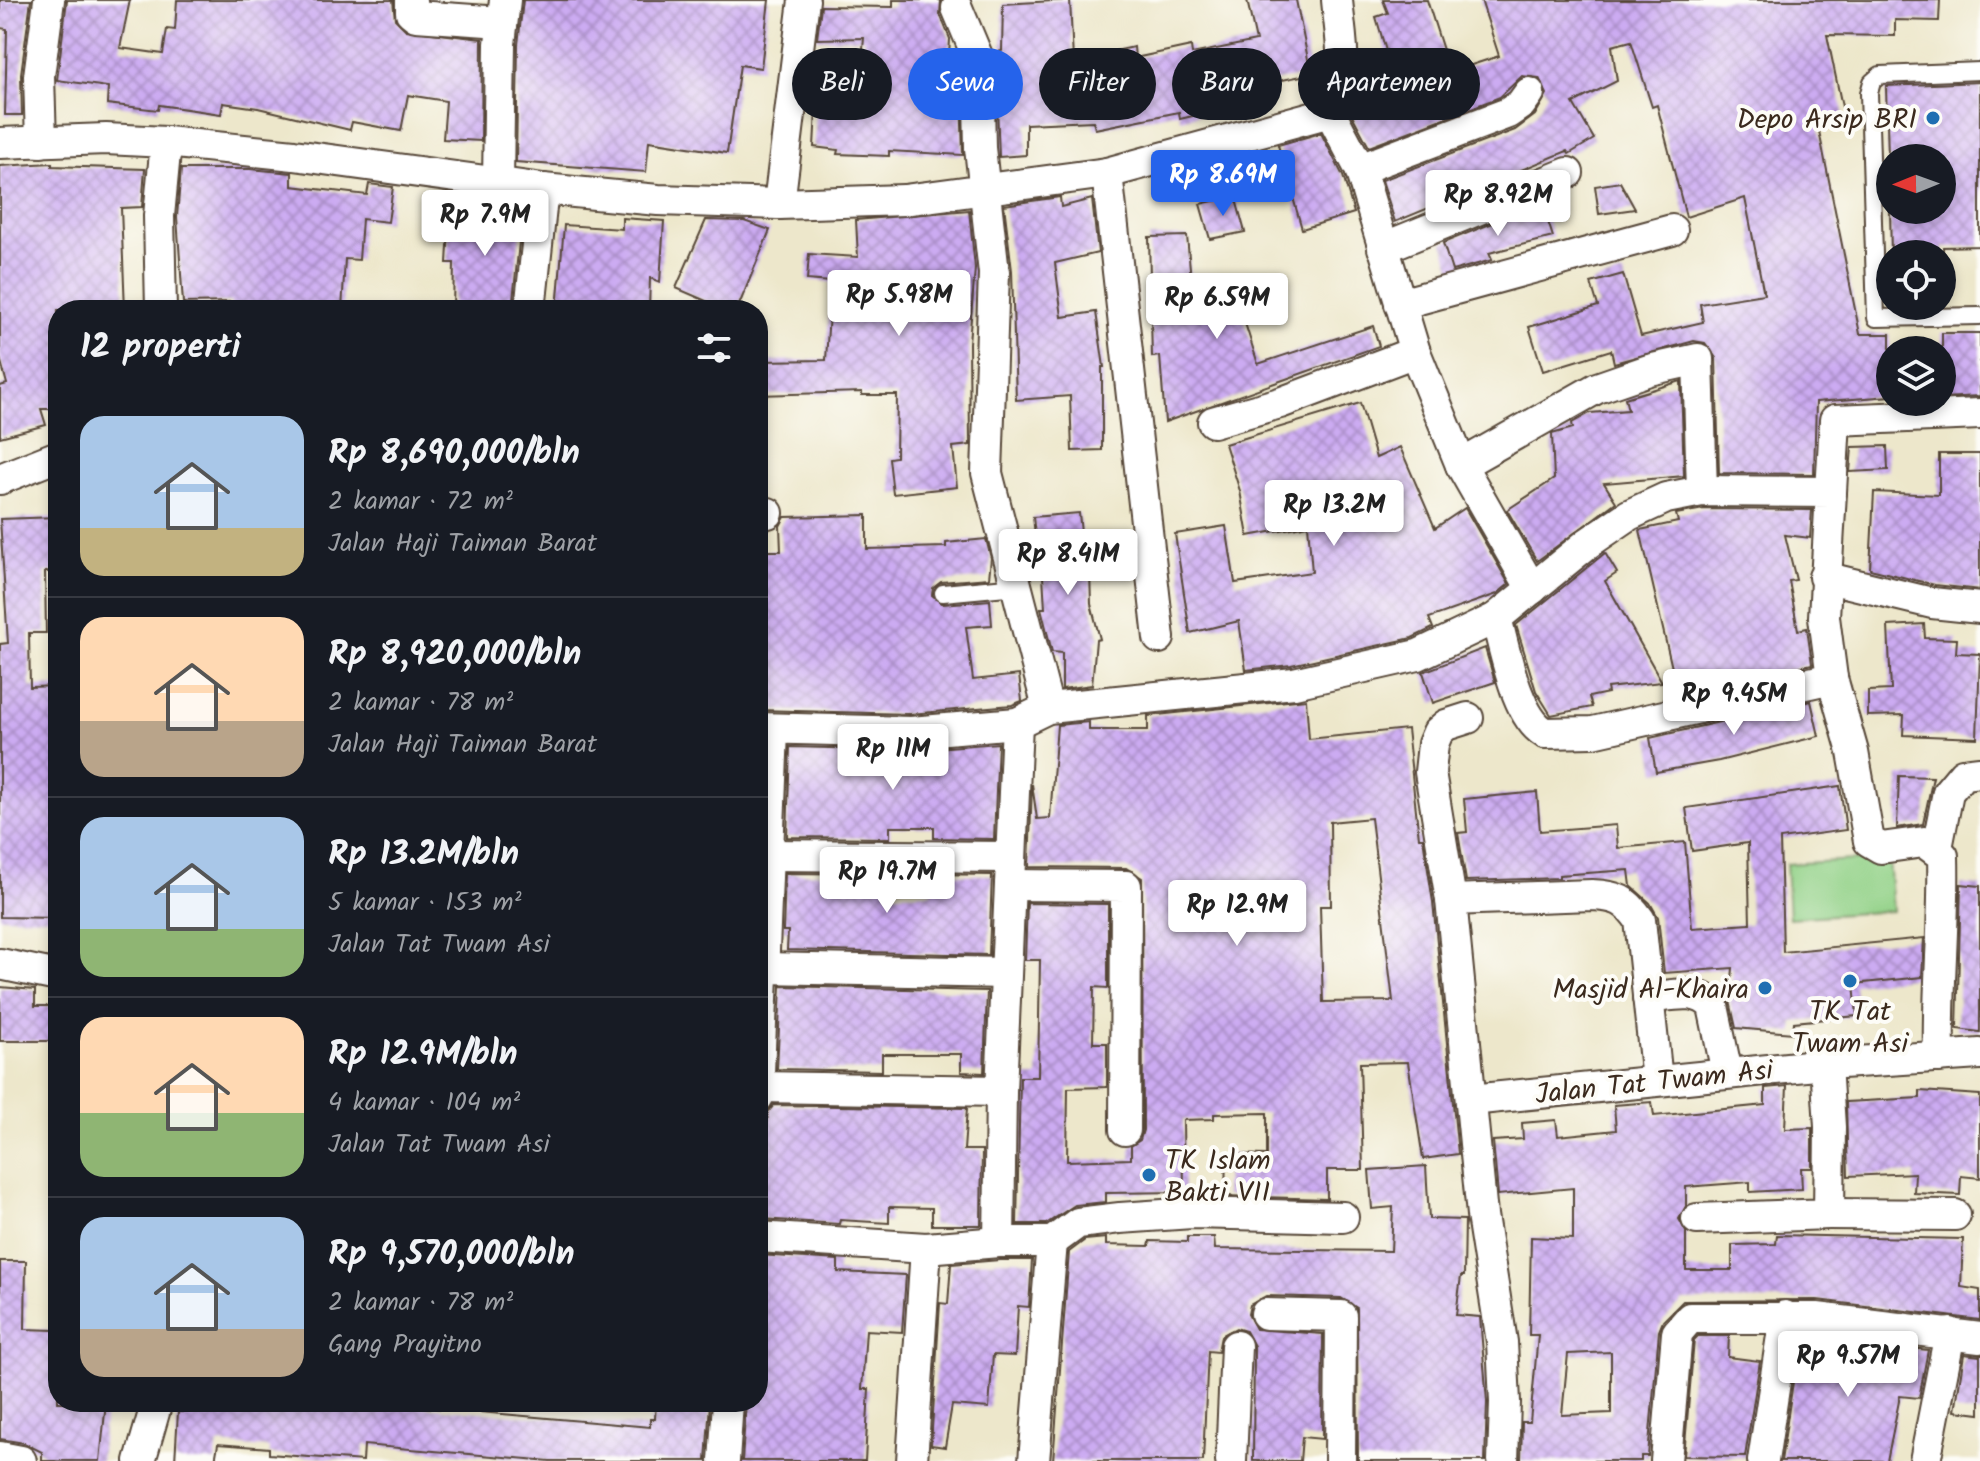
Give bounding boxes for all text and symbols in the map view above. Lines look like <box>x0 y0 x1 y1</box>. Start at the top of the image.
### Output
chip: Beli <box>792 48 892 120</box>
chip: Sewa <box>908 48 1023 120</box>
chip: Filter <box>1039 48 1156 120</box>
chip: Baru <box>1172 48 1282 120</box>
chip: Apartemen <box>1298 48 1480 120</box>
place label: Depo Arsip BRI <box>1737 98 1917 143</box>
marker: Depo Arsip BRI <box>1924 109 1942 127</box>
north arrow <box>1876 144 1956 224</box>
map controls <box>1876 144 1956 416</box>
pin: Rp 8.69M <box>1140 150 1306 218</box>
text: Rp 8.69M <box>1169 155 1277 197</box>
pin: Rp 8.92M <box>1415 170 1581 238</box>
text: Rp 8.92M <box>1443 175 1553 217</box>
pin: Rp 7.9M <box>411 190 559 258</box>
text: Rp 7.9M <box>440 195 530 237</box>
button: locate <box>1876 240 1956 320</box>
pin: Rp 5.98M <box>816 270 982 338</box>
pin: Rp 6.59M <box>1134 273 1300 341</box>
text: Rp 5.98M <box>845 275 953 317</box>
text: Rp 6.59M <box>1164 278 1270 320</box>
text: 12 properti <box>80 321 241 375</box>
icon: filters <box>692 326 736 370</box>
button: layers <box>1876 336 1956 416</box>
text: Rp 8,690,000/bln <box>328 427 580 481</box>
icon: home <box>144 448 240 544</box>
pin: Rp 13.2M <box>1251 480 1417 548</box>
text: 2 kamar · 72 m² <box>328 481 513 523</box>
text: Rp 13.2M <box>1283 485 1385 527</box>
text: Jalan Haji Taiman Barat <box>328 523 597 565</box>
pin: Rp 8.41M <box>985 529 1151 597</box>
text: Rp 8.41M <box>1017 534 1119 576</box>
text: Rp 8,920,000/bln <box>328 628 581 682</box>
icon: home <box>144 649 240 745</box>
pin: Rp 9.45M <box>1651 669 1817 737</box>
text: Rp 9.45M <box>1681 674 1787 716</box>
text: 2 kamar · 78 m² <box>328 682 513 724</box>
text: Jalan Haji Taiman Barat <box>328 724 597 766</box>
pin: Rp 11M <box>828 724 958 792</box>
text: Rp 11M <box>856 729 930 771</box>
text: Rp 13.2M/bln <box>328 828 519 882</box>
pin: Rp 19.7M <box>804 847 970 915</box>
icon: home <box>144 849 240 945</box>
text: Rp 19.7M <box>838 852 936 894</box>
pin: Rp 12.9M <box>1154 880 1320 948</box>
text: 5 kamar · 153 m² <box>328 882 521 924</box>
text: Rp 12.9M <box>1186 885 1288 927</box>
text: Jalan Tat Twam Asi <box>328 924 550 966</box>
place label: Masjid Al-Khaira <box>1552 968 1749 1013</box>
marker: TK Tat Twam Asi <box>1841 972 1859 990</box>
marker: Masjid Al-Khaira <box>1756 979 1774 997</box>
place label: TK Tat Twam Asi <box>1792 990 1909 1067</box>
text: Rp 12.9M/bln <box>328 1028 518 1082</box>
street label: Jalan Tat Twam Asi <box>1533 1048 1777 1118</box>
icon: home <box>144 1049 240 1145</box>
text: 4 kamar · 104 m² <box>328 1082 520 1124</box>
text: Jalan Tat Twam Asi <box>328 1124 550 1166</box>
place label: TK Islam Bakti VII <box>1165 1139 1271 1216</box>
marker: TK Islam Bakti VII <box>1140 1166 1158 1184</box>
text: Rp 9,570,000/bln <box>328 1228 575 1282</box>
icon: home <box>144 1249 240 1345</box>
text: 2 kamar · 78 m² <box>328 1282 513 1324</box>
text: Gang Prayitno <box>328 1324 482 1366</box>
pin: Rp 9.57M <box>1765 1331 1931 1399</box>
text: Rp 9.57M <box>1796 1336 1900 1378</box>

